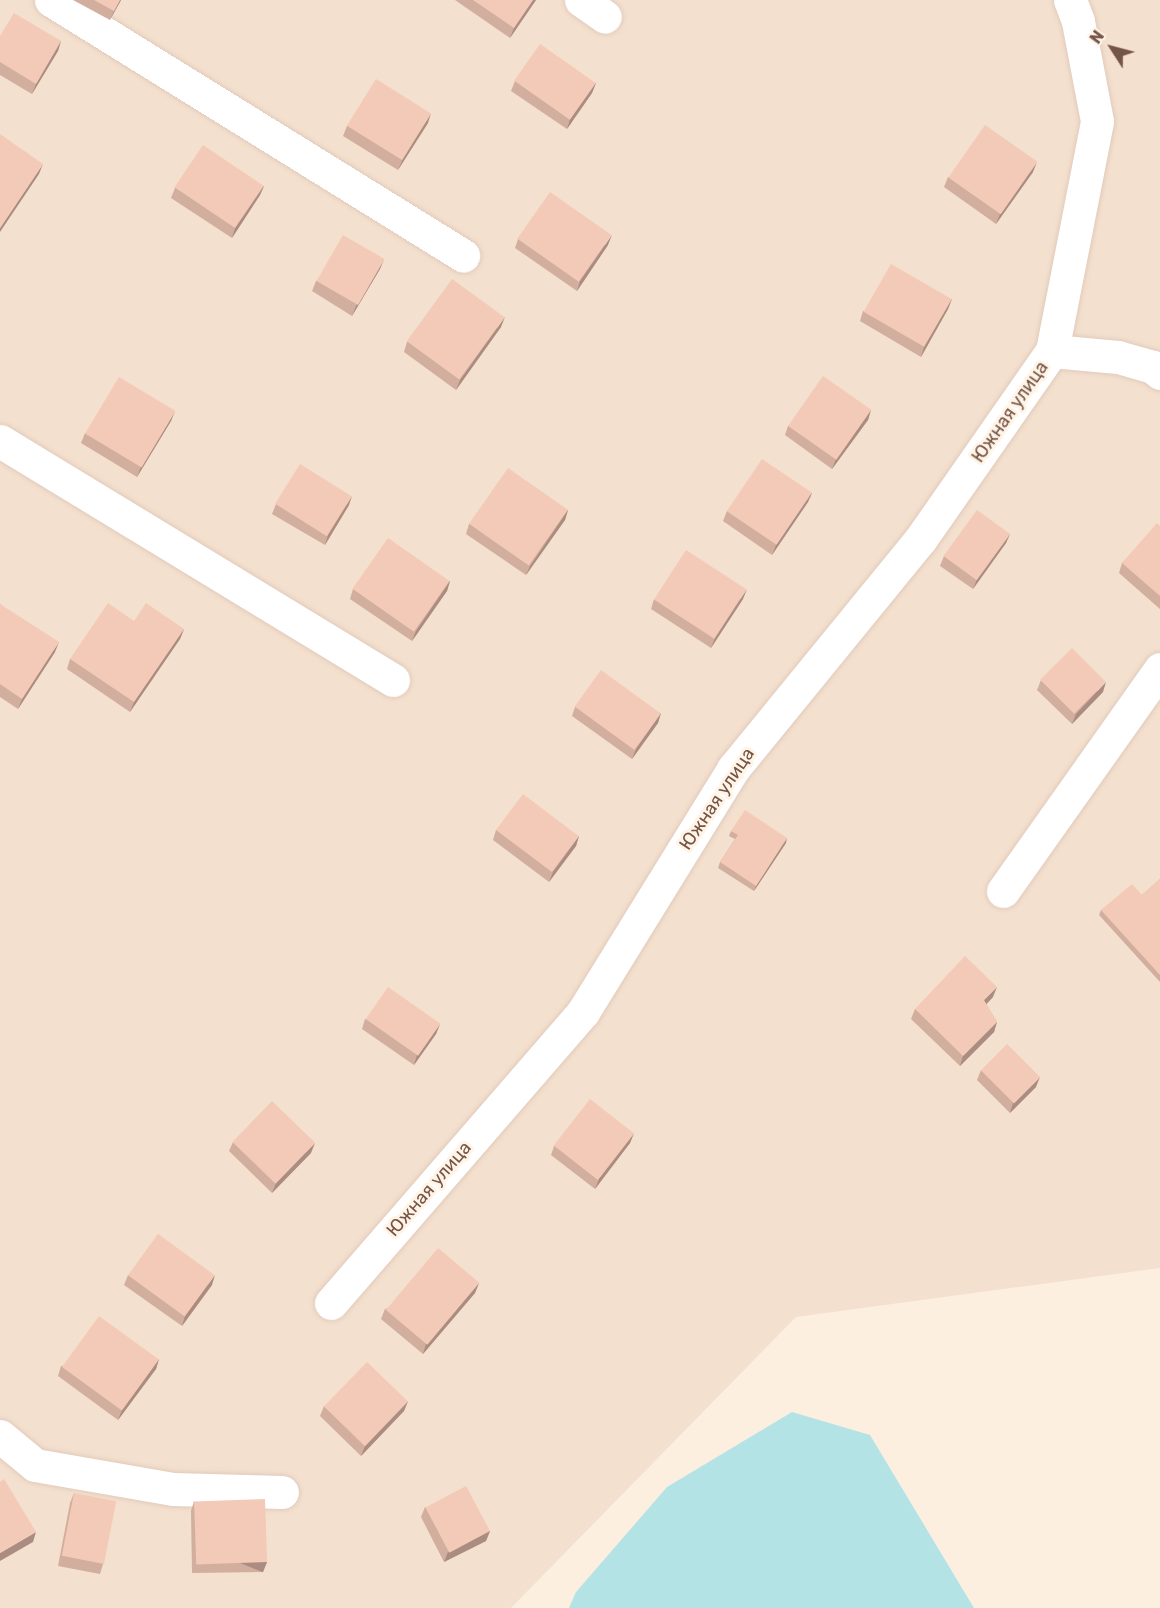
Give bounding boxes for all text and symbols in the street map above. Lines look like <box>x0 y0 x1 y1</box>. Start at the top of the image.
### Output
north arrow <box>1082 18 1142 78</box>
text: N <box>1086 27 1108 47</box>
street label: Южная улица <box>967 357 1053 467</box>
street label: Южная улица <box>675 744 759 854</box>
street label: Южная улица <box>382 1137 476 1241</box>

